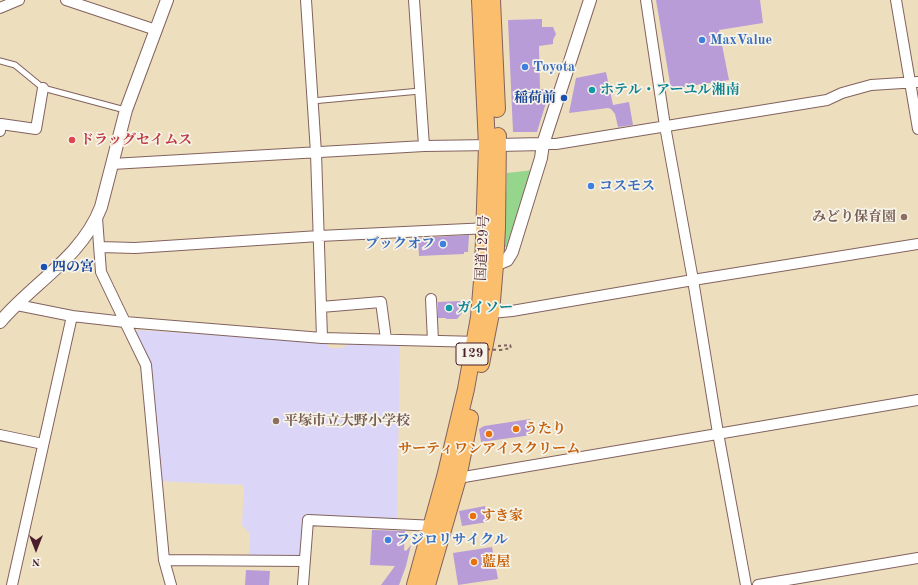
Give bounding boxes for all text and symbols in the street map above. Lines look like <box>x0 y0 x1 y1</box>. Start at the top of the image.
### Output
place label: MaxValue <box>710 32 772 48</box>
marker: MaxValue <box>697 35 707 45</box>
place label: Toyota <box>533 59 575 75</box>
marker: Toyota <box>520 62 530 72</box>
place label: ホテル・アーユル湘南 <box>600 82 740 98</box>
marker: ホテル・アーユル湘南 <box>587 85 597 95</box>
place label: 稲荷前 <box>514 90 556 106</box>
marker: 稲荷前 <box>559 93 569 103</box>
place label: ドラッグセイムス <box>80 132 192 148</box>
marker: ドラッグセイムス <box>67 135 77 145</box>
place label: コスモス <box>599 178 655 194</box>
marker: コスモス <box>586 181 596 191</box>
place label: みどり保育園 <box>812 209 896 225</box>
marker: みどり保育園 <box>899 212 909 222</box>
street label: 国道129号 <box>473 214 493 282</box>
place label: ブックオフ <box>365 236 435 252</box>
marker: ブックオフ <box>438 239 448 249</box>
place label: 四の宮 <box>52 259 94 275</box>
marker: 四の宮 <box>39 262 49 272</box>
place label: ガイソー <box>457 300 513 316</box>
marker: ガイソー <box>444 303 454 313</box>
road number: 129 <box>456 343 488 365</box>
place label: 平塚市立大野小学校 <box>284 413 410 429</box>
marker: 平塚市立大野小学校 <box>271 416 281 426</box>
place label: うたり <box>524 421 566 437</box>
marker: うたり <box>511 424 521 434</box>
marker: サーティワンアイスクリーム <box>484 429 494 439</box>
place label: サーティワンアイスクリーム <box>398 441 580 457</box>
place label: すき家 <box>481 508 523 524</box>
marker: すき家 <box>468 511 478 521</box>
north arrow <box>16 529 56 569</box>
place label: フジロリサイクル <box>396 532 508 548</box>
marker: フジロリサイクル <box>383 535 393 545</box>
place label: 藍屋 <box>482 554 510 570</box>
text: N <box>32 556 40 567</box>
marker: 藍屋 <box>469 557 479 567</box>

